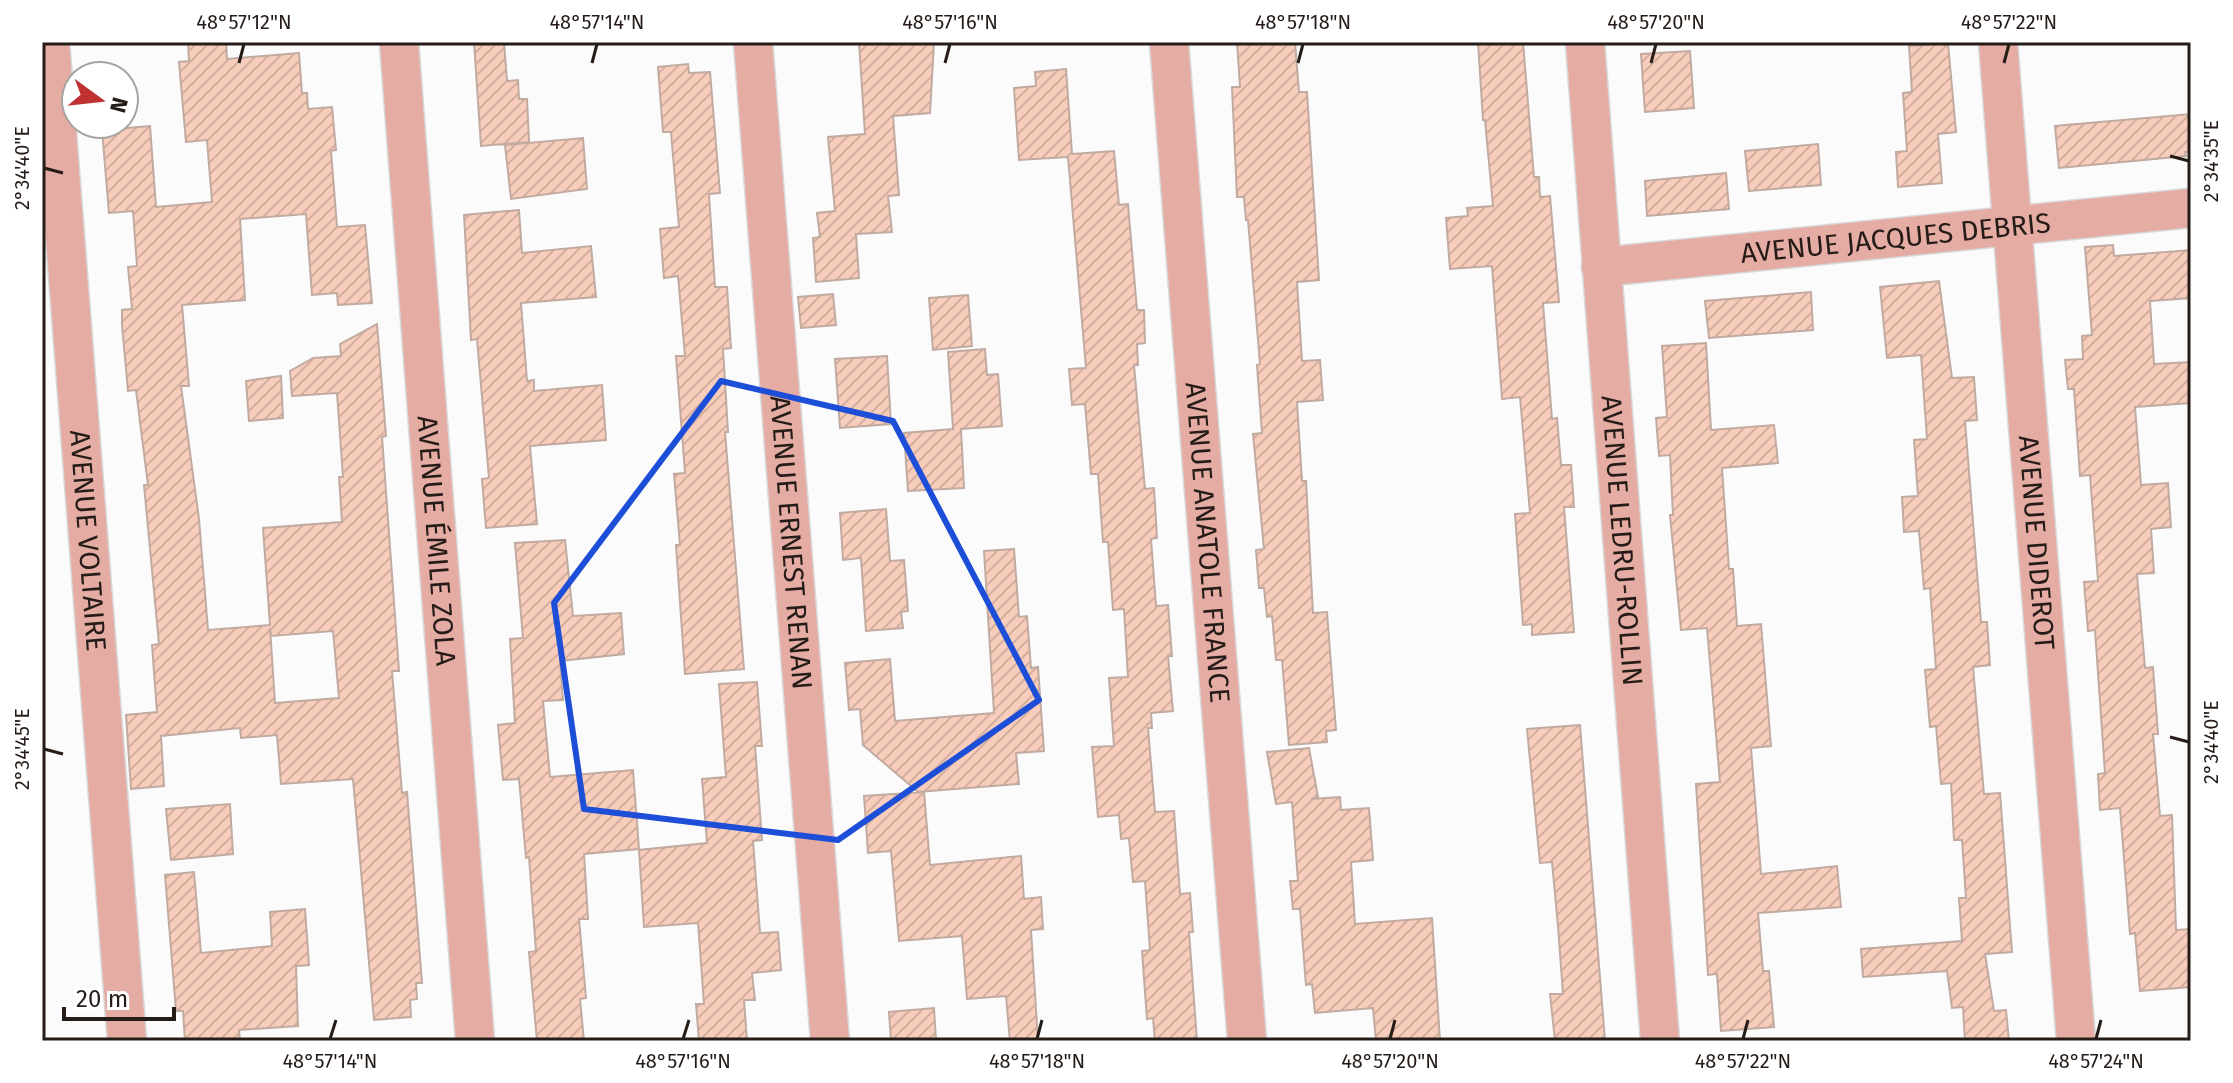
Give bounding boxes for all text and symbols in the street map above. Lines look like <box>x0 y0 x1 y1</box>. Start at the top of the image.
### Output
text: 48°57'12"N <box>196 10 292 34</box>
text: 48°57'14"N <box>549 10 645 34</box>
text: 48°57'16"N <box>902 10 998 34</box>
text: 48°57'18"N <box>1255 10 1351 34</box>
text: 48°57'20"N <box>1607 10 1705 34</box>
text: 48°57'22"N <box>1961 10 2057 34</box>
north arrow <box>60 60 140 140</box>
text: N <box>104 95 134 116</box>
text: 2°34'35"E <box>2199 120 2223 202</box>
text: 2°34'40"E <box>10 126 34 210</box>
street label: AVENUE JACQUES DEBRIS <box>1739 206 2052 269</box>
street label: AVENUE ANATOLE FRANCE <box>1179 381 1237 704</box>
street label: AVENUE ERNEST RENAN <box>764 394 819 691</box>
street label: AVENUE LEDRU-ROLLIN <box>1595 394 1650 687</box>
street label: AVENUE ÉMILE ZOLA <box>411 414 463 667</box>
street label: AVENUE VOLTAIRE <box>63 429 113 653</box>
street label: AVENUE DIDEROT <box>2012 434 2062 652</box>
text: 2°34'40"E <box>2199 700 2223 784</box>
text: 2°34'45"E <box>10 708 34 790</box>
scale bar <box>64 971 174 1021</box>
text: 20 m <box>76 985 128 1013</box>
text: 48°57'14"N <box>282 1049 378 1073</box>
text: 48°57'16"N <box>635 1049 731 1073</box>
text: 48°57'18"N <box>989 1049 1085 1073</box>
text: 48°57'20"N <box>1341 1049 1439 1073</box>
text: 48°57'22"N <box>1695 1049 1791 1073</box>
text: 48°57'24"N <box>2048 1049 2144 1073</box>

